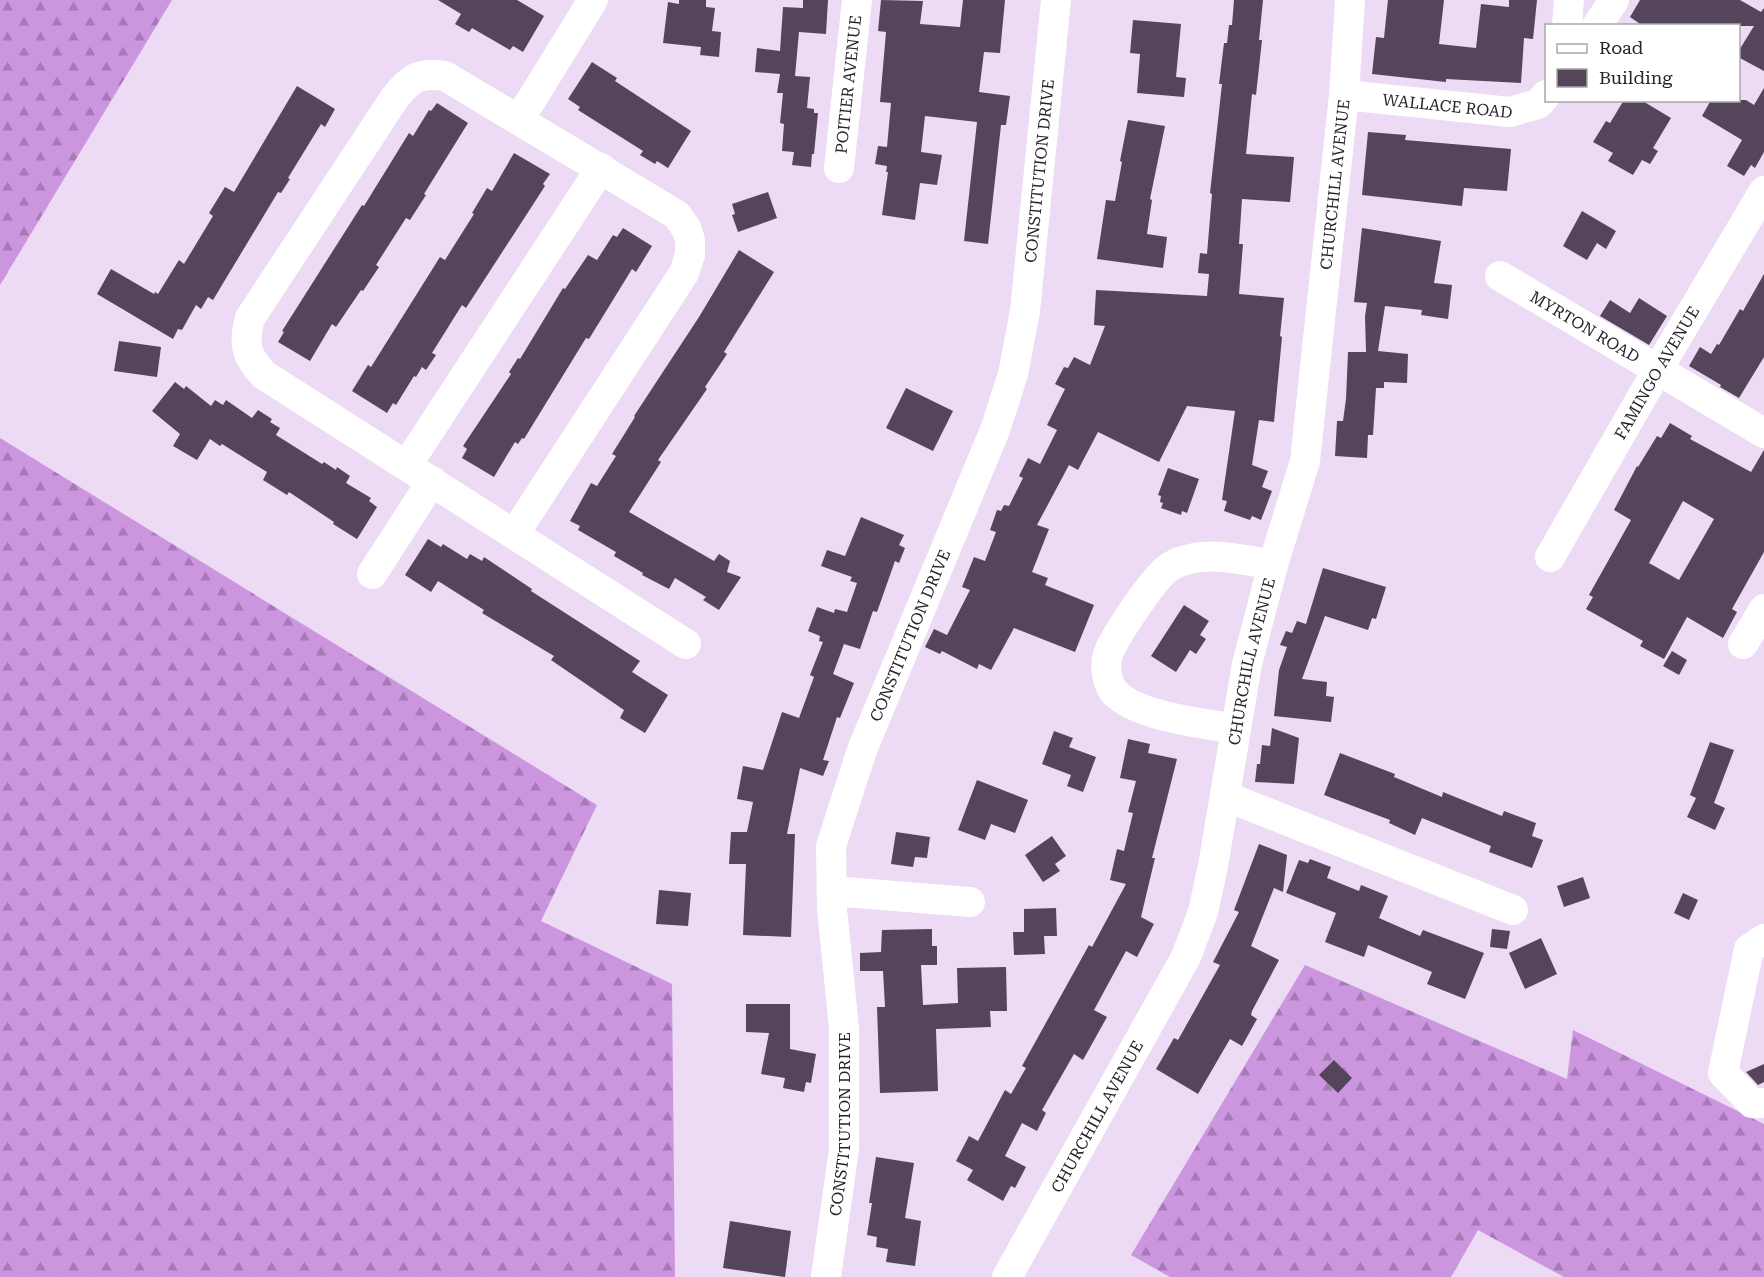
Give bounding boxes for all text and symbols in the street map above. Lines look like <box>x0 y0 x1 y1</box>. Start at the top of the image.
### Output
street label: POITIER AVENUE <box>832 14 865 155</box>
legend <box>1545 24 1740 102</box>
text: Road <box>1599 37 1644 58</box>
text: Building <box>1599 67 1673 88</box>
street label: CONSTITUTION DRIVE <box>1021 78 1058 264</box>
street label: WALLACE ROAD <box>1382 90 1513 122</box>
street label: CHURCHILL AVENUE <box>1316 98 1353 271</box>
street label: MYRTON ROAD <box>1527 287 1643 367</box>
street label: FAMINGO AVENUE <box>1611 303 1703 443</box>
street label: CONSTITUTION DRIVE <box>866 547 954 724</box>
street label: CHURCHILL AVENUE <box>1224 576 1279 747</box>
street label: CONSTITUTION DRIVE <box>826 1032 854 1217</box>
street label: CHURCHILL AVENUE <box>1047 1037 1147 1196</box>

